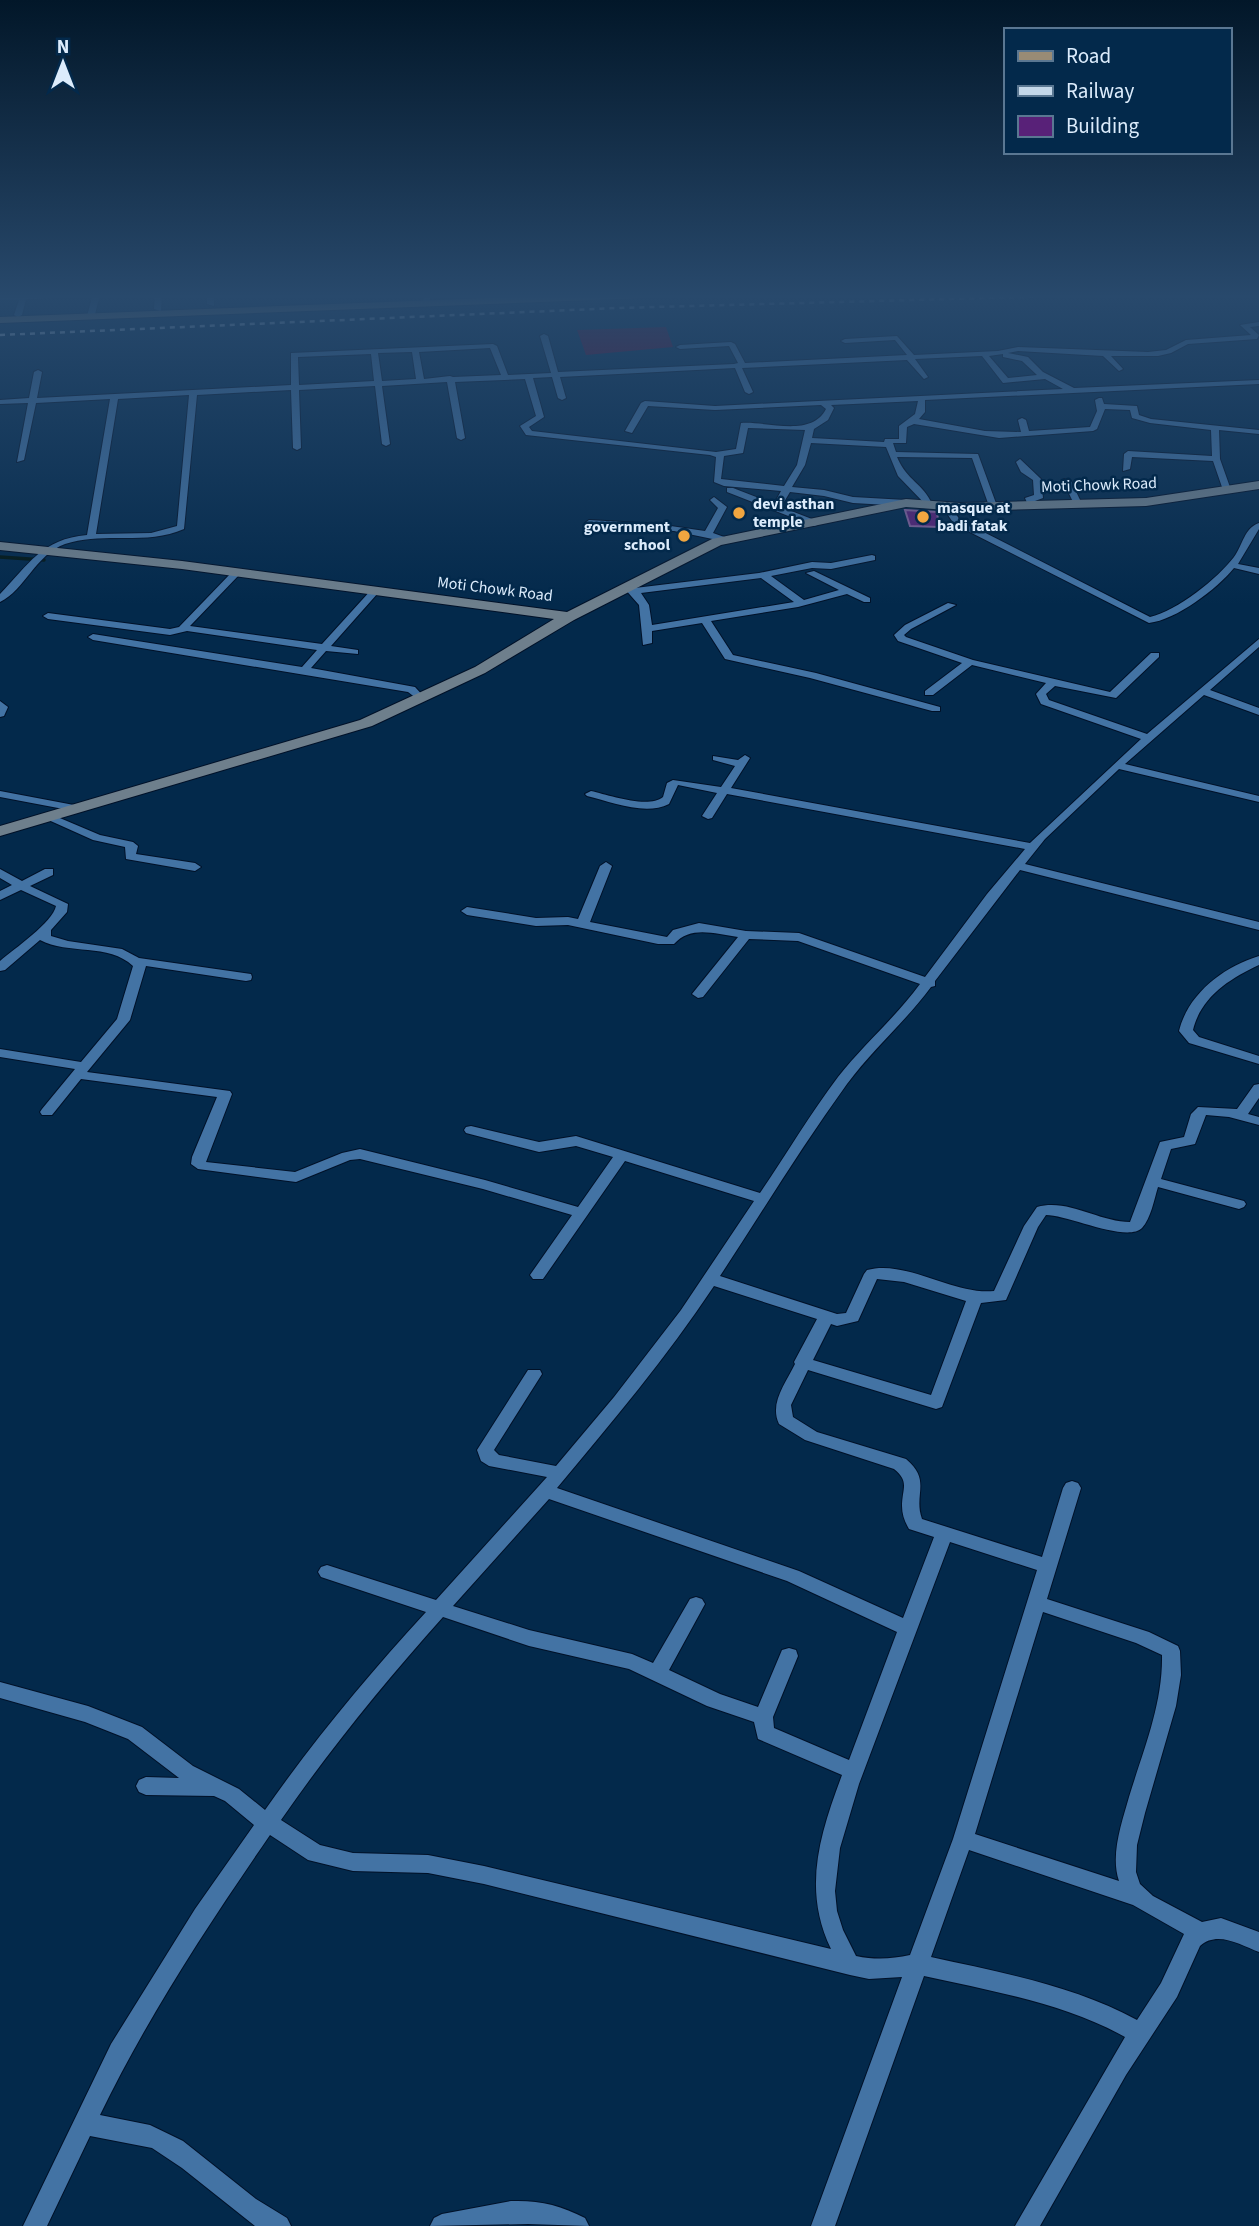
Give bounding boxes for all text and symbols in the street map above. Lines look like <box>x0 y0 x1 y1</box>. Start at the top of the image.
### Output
north arrow <box>28 28 98 98</box>
legend <box>1004 28 1231 154</box>
text: N <box>57 34 69 61</box>
text: Road <box>1066 41 1111 71</box>
text: Railway <box>1066 76 1134 106</box>
text: Building <box>1066 111 1140 141</box>
street label: Moti Chowk Road <box>1041 472 1157 498</box>
place label: devi asthan temple <box>753 493 834 533</box>
place label: masque at badi fatak <box>937 497 1010 537</box>
marker: devi asthan temple <box>731 505 747 521</box>
marker: masque at badi fatak <box>915 509 931 525</box>
place label: government school <box>584 516 670 556</box>
marker: government school <box>676 528 692 544</box>
street label: Moti Chowk Road <box>436 571 554 607</box>

